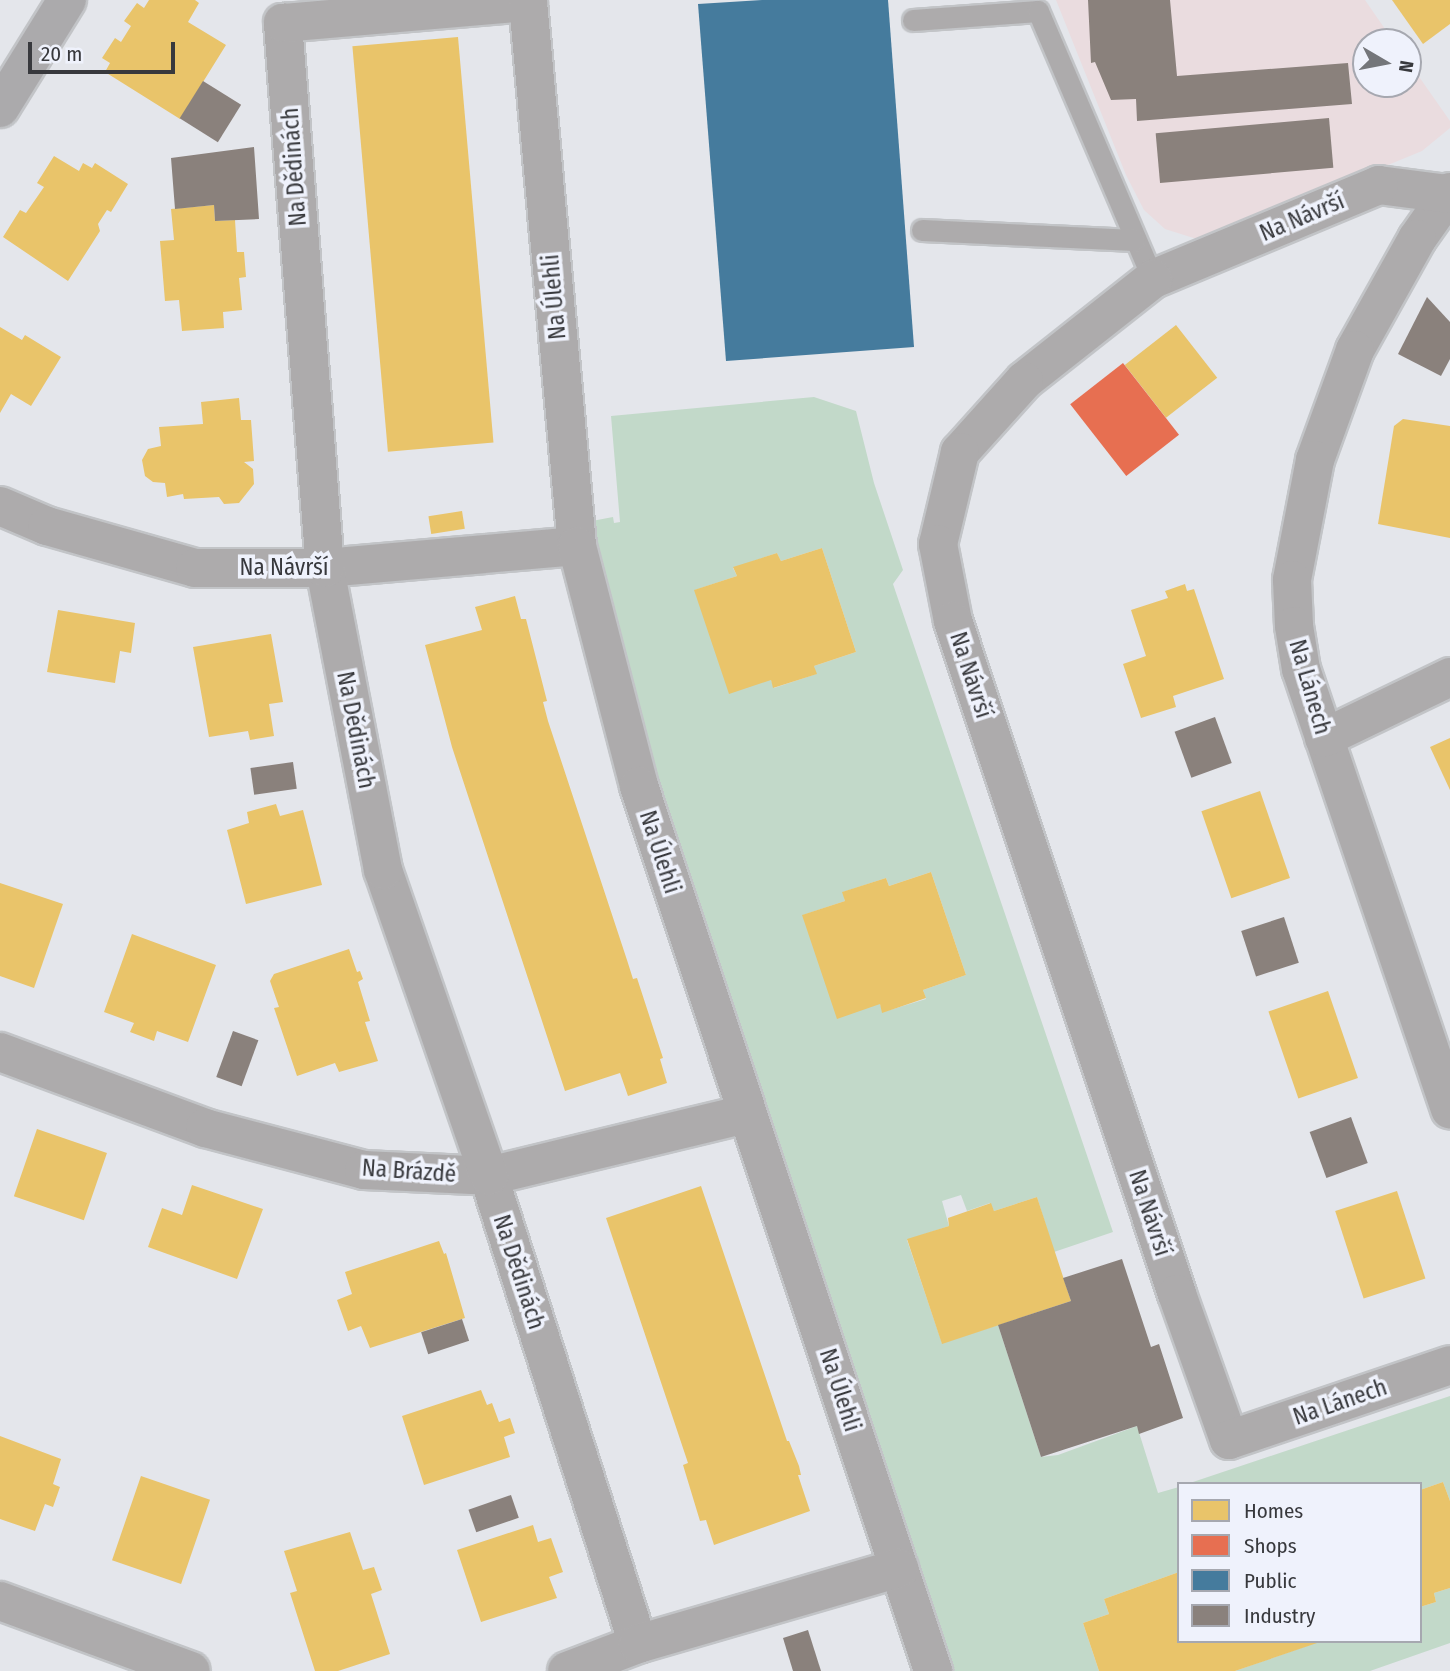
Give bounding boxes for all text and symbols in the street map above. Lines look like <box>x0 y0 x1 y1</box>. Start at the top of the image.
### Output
scale bar <box>32 28 178 72</box>
north arrow <box>1352 28 1422 98</box>
text: 20 m <box>41 41 82 67</box>
text: N <box>1394 59 1419 74</box>
street label: Na Dědinách <box>276 107 312 227</box>
street label: Na Návrší <box>1256 187 1348 247</box>
street label: Na Úlehli <box>537 253 571 341</box>
street label: Na Návrší <box>239 553 329 581</box>
street label: Na Návrší <box>944 628 998 722</box>
street label: Na Lánech <box>1283 636 1337 738</box>
street label: Na Dědinách <box>331 669 381 791</box>
street label: Na Úlehli <box>634 807 686 897</box>
street label: Na Brázdě <box>361 1154 457 1188</box>
street label: Na Návrší <box>1123 1166 1177 1260</box>
street label: Na Dědinách <box>488 1211 550 1333</box>
street label: Na Úlehli <box>814 1345 866 1435</box>
street label: Na Lánech <box>1289 1373 1391 1431</box>
legend <box>1177 1482 1422 1643</box>
text: Homes <box>1244 1498 1303 1524</box>
text: Shops <box>1244 1533 1297 1559</box>
text: Public <box>1244 1568 1296 1594</box>
text: Industry <box>1244 1603 1315 1629</box>

